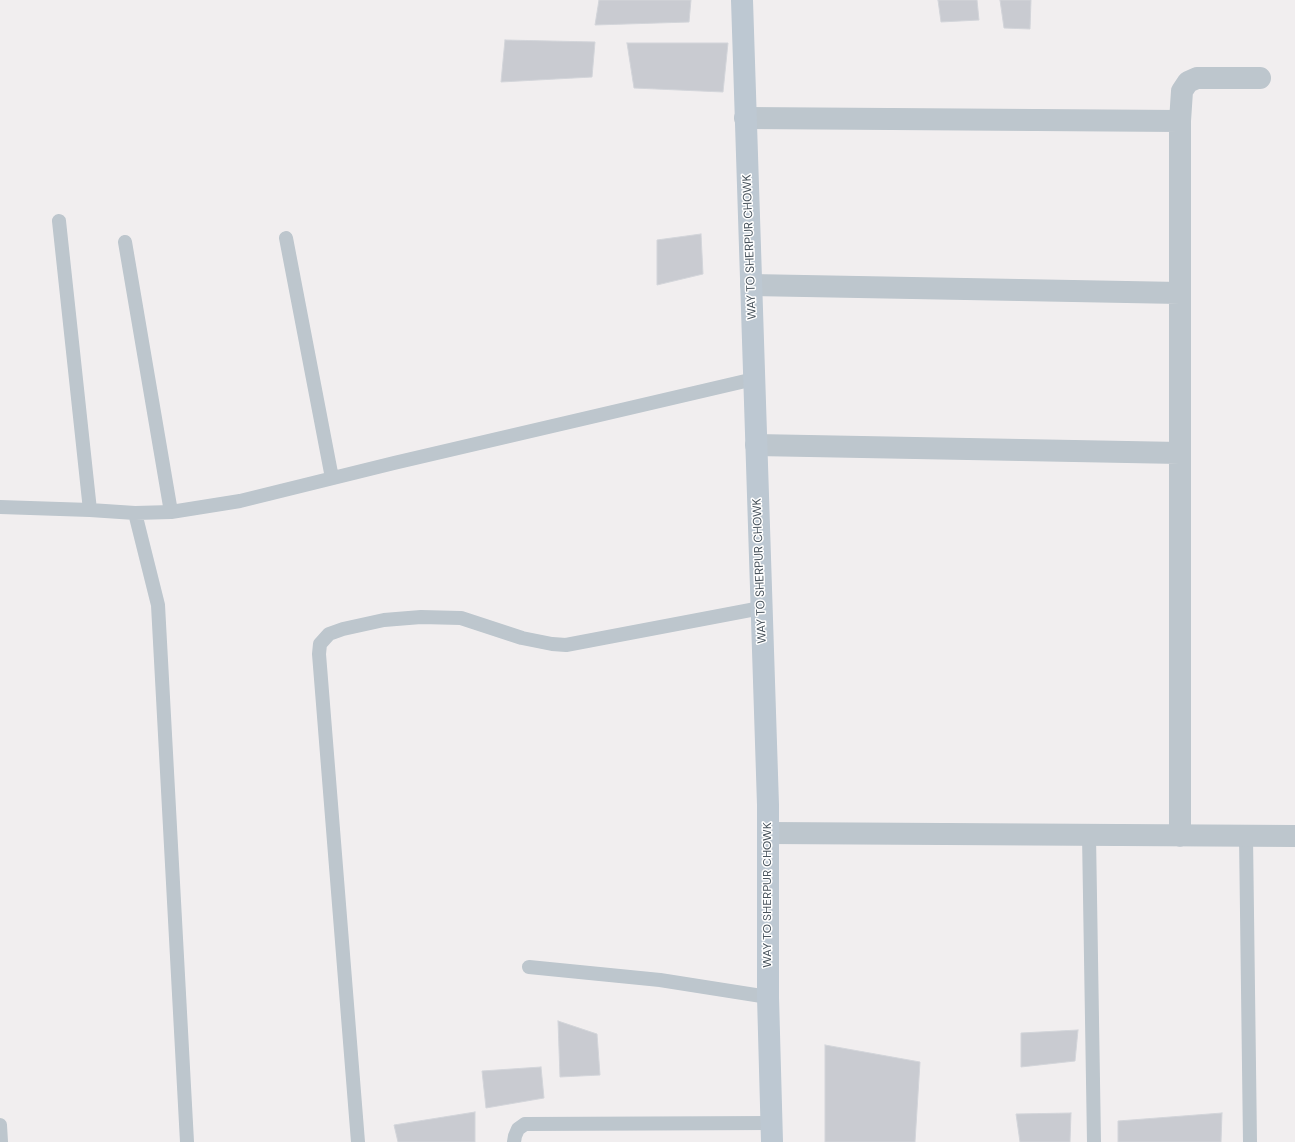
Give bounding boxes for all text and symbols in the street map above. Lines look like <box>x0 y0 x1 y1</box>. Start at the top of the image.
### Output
street label: WAY TO SHERPUR CHOWK <box>740 174 760 320</box>
street label: WAY TO SHERPUR CHOWK <box>750 498 770 644</box>
street label: WAY TO SHERPUR CHOWK <box>761 822 775 968</box>

